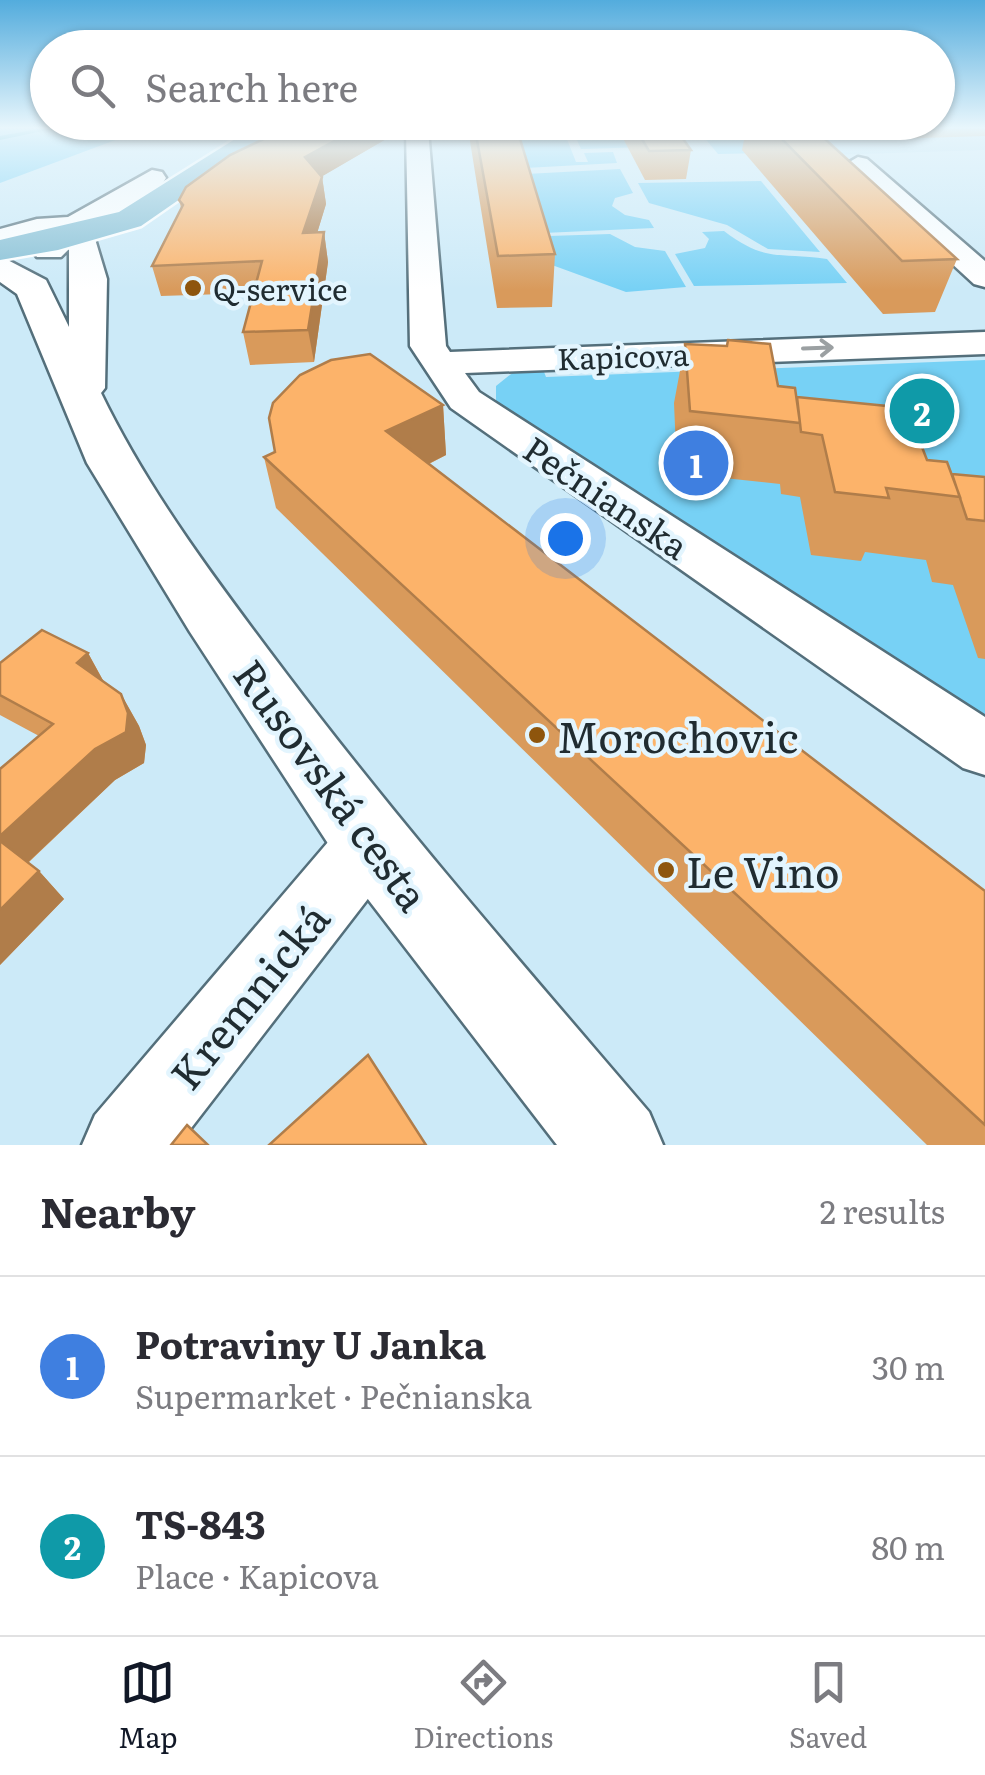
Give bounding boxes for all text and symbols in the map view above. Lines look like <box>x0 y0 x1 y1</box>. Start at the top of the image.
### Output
search box <box>30 30 955 140</box>
text: Search here <box>145 57 358 114</box>
icon: search <box>65 58 120 113</box>
place label: Q-service <box>213 266 348 310</box>
marker: Q-service <box>182 277 204 299</box>
street label: Kapicova <box>556 331 691 379</box>
one-way arrow <box>801 339 833 358</box>
pin: 2 <box>890 374 954 448</box>
street label: Pečnianska <box>514 422 700 570</box>
pin: 1 <box>664 426 728 500</box>
your location <box>540 513 591 564</box>
street label: Rusovská cesta <box>221 646 446 923</box>
place label: Morochovic <box>557 704 799 766</box>
marker: Morochovic <box>526 724 548 746</box>
place label: Le Vino <box>686 839 840 901</box>
marker: Le Vino <box>655 859 677 881</box>
street label: Kremnická <box>154 888 343 1101</box>
text: Nearby <box>40 1179 196 1241</box>
text: 2 results <box>820 1186 945 1234</box>
text: Potraviny U Janka <box>135 1314 486 1371</box>
text: 1 <box>66 1342 79 1390</box>
text: 30 m <box>872 1342 945 1390</box>
text: Supermarket · Pečnianska <box>135 1371 532 1419</box>
text: TS-843 <box>135 1494 266 1551</box>
text: 2 <box>64 1522 81 1570</box>
text: 80 m <box>871 1522 945 1570</box>
text: Place · Kapicova <box>135 1551 379 1599</box>
tab: Map <box>118 1655 178 1757</box>
tab: Directions <box>413 1655 553 1757</box>
tab: Saved <box>789 1655 867 1757</box>

